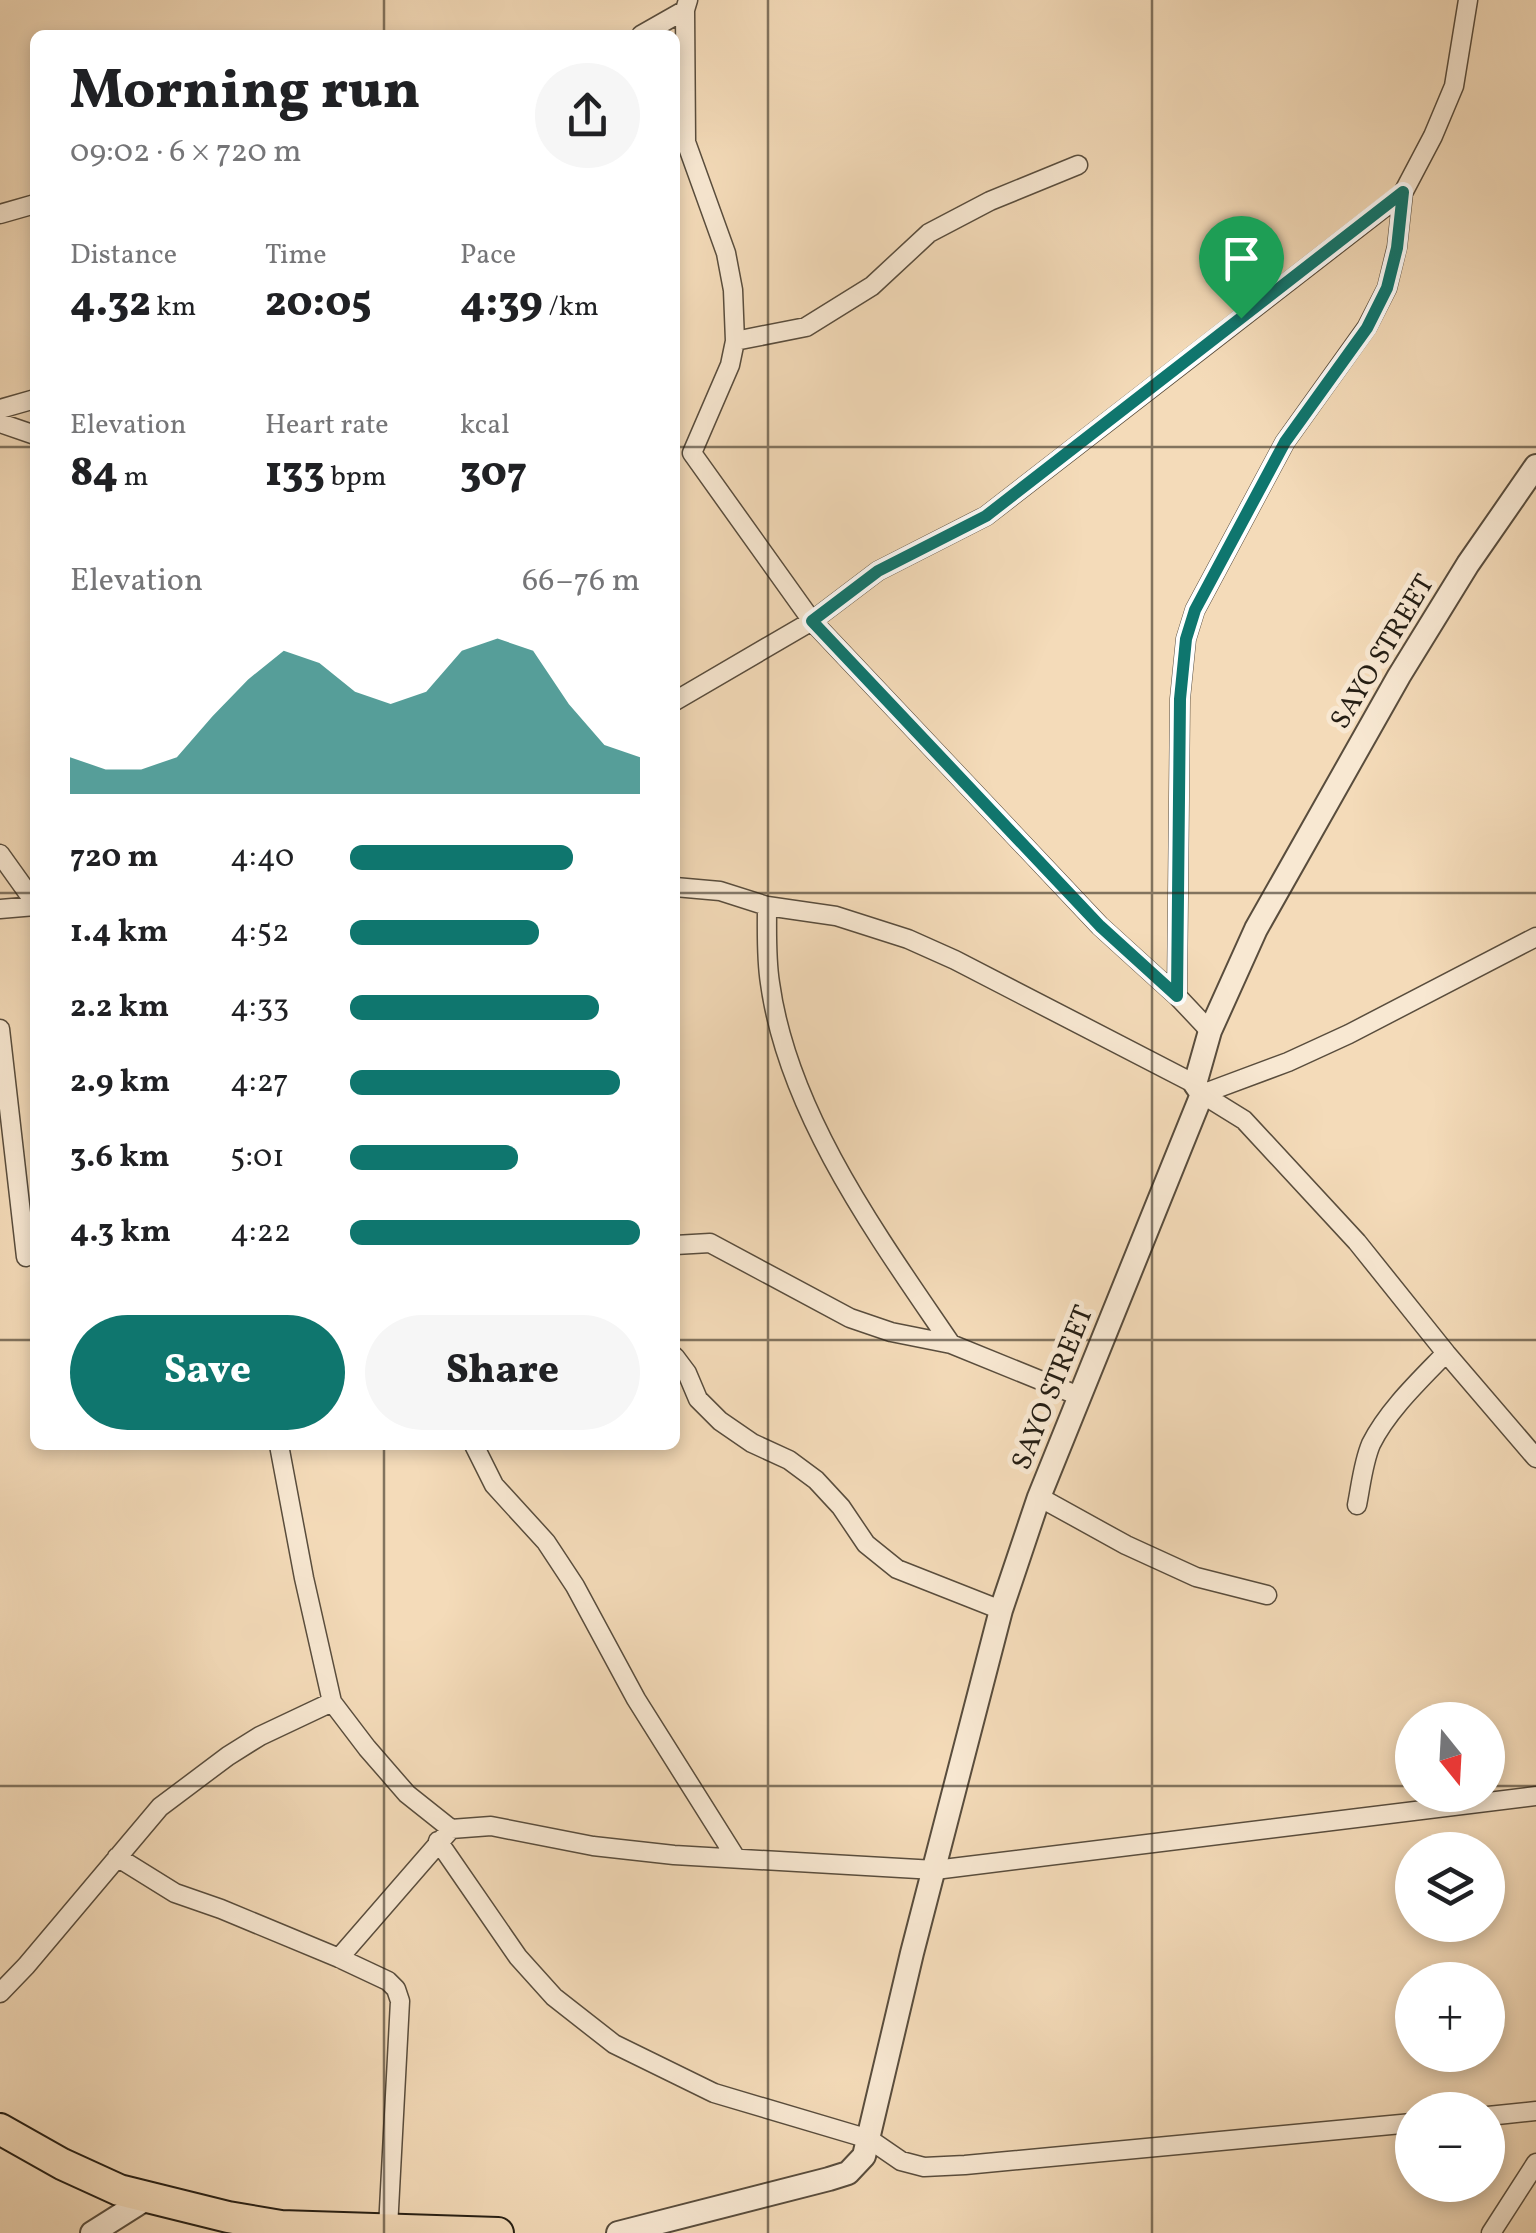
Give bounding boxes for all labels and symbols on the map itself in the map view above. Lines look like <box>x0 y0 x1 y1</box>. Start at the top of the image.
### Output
pin <box>1199 216 1284 319</box>
street label: SAYO STREET <box>1322 568 1445 737</box>
street label: SAYO STREET <box>1003 1300 1104 1476</box>
north arrow <box>1395 1702 1505 1812</box>

